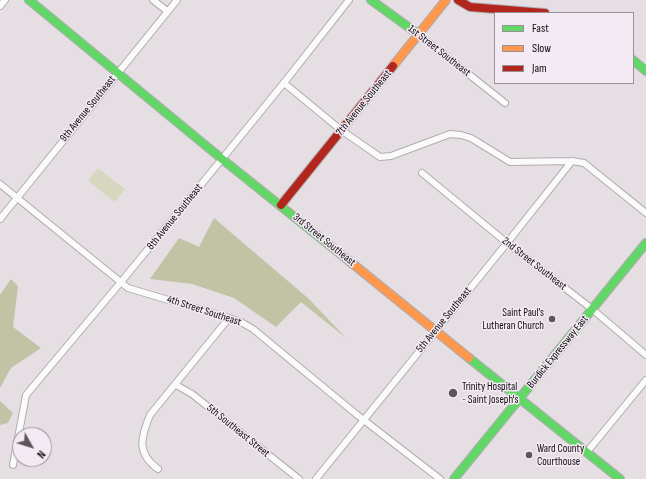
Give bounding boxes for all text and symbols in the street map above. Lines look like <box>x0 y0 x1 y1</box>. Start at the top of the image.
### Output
legend <box>494 12 634 84</box>
text: Fast <box>532 21 549 36</box>
street label: 1st Street Southeast <box>405 22 473 80</box>
text: Slow <box>532 41 551 56</box>
text: Jam <box>532 61 547 76</box>
street label: 7th Avenue Southeast <box>333 67 395 139</box>
street label: 9th Avenue Southeast <box>57 73 119 145</box>
street label: 8th Avenue Southeast <box>144 181 206 253</box>
street label: 3rd Street Southeast <box>290 211 358 269</box>
street label: 2nd Street Southeast <box>499 235 569 293</box>
street label: 5th Avenue Southeast <box>413 284 475 356</box>
street label: 4th Street Southeast <box>165 293 243 329</box>
place label: Saint Paul’s Lutheran Church <box>482 306 544 332</box>
street label: Burdick Expressway East <box>525 313 591 391</box>
marker: Saint Paul’s Lutheran Church <box>547 314 557 324</box>
place label: Trinity Hospital - Saint Joseph's <box>462 380 518 406</box>
marker: Trinity Hospital - Saint Joseph's <box>447 387 459 399</box>
street label: 5th Southeast Street <box>204 402 272 460</box>
north arrow <box>12 427 52 467</box>
place label: Ward County Courthouse <box>537 442 584 468</box>
text: N <box>34 448 48 461</box>
marker: Ward County Courthouse <box>524 450 534 460</box>

